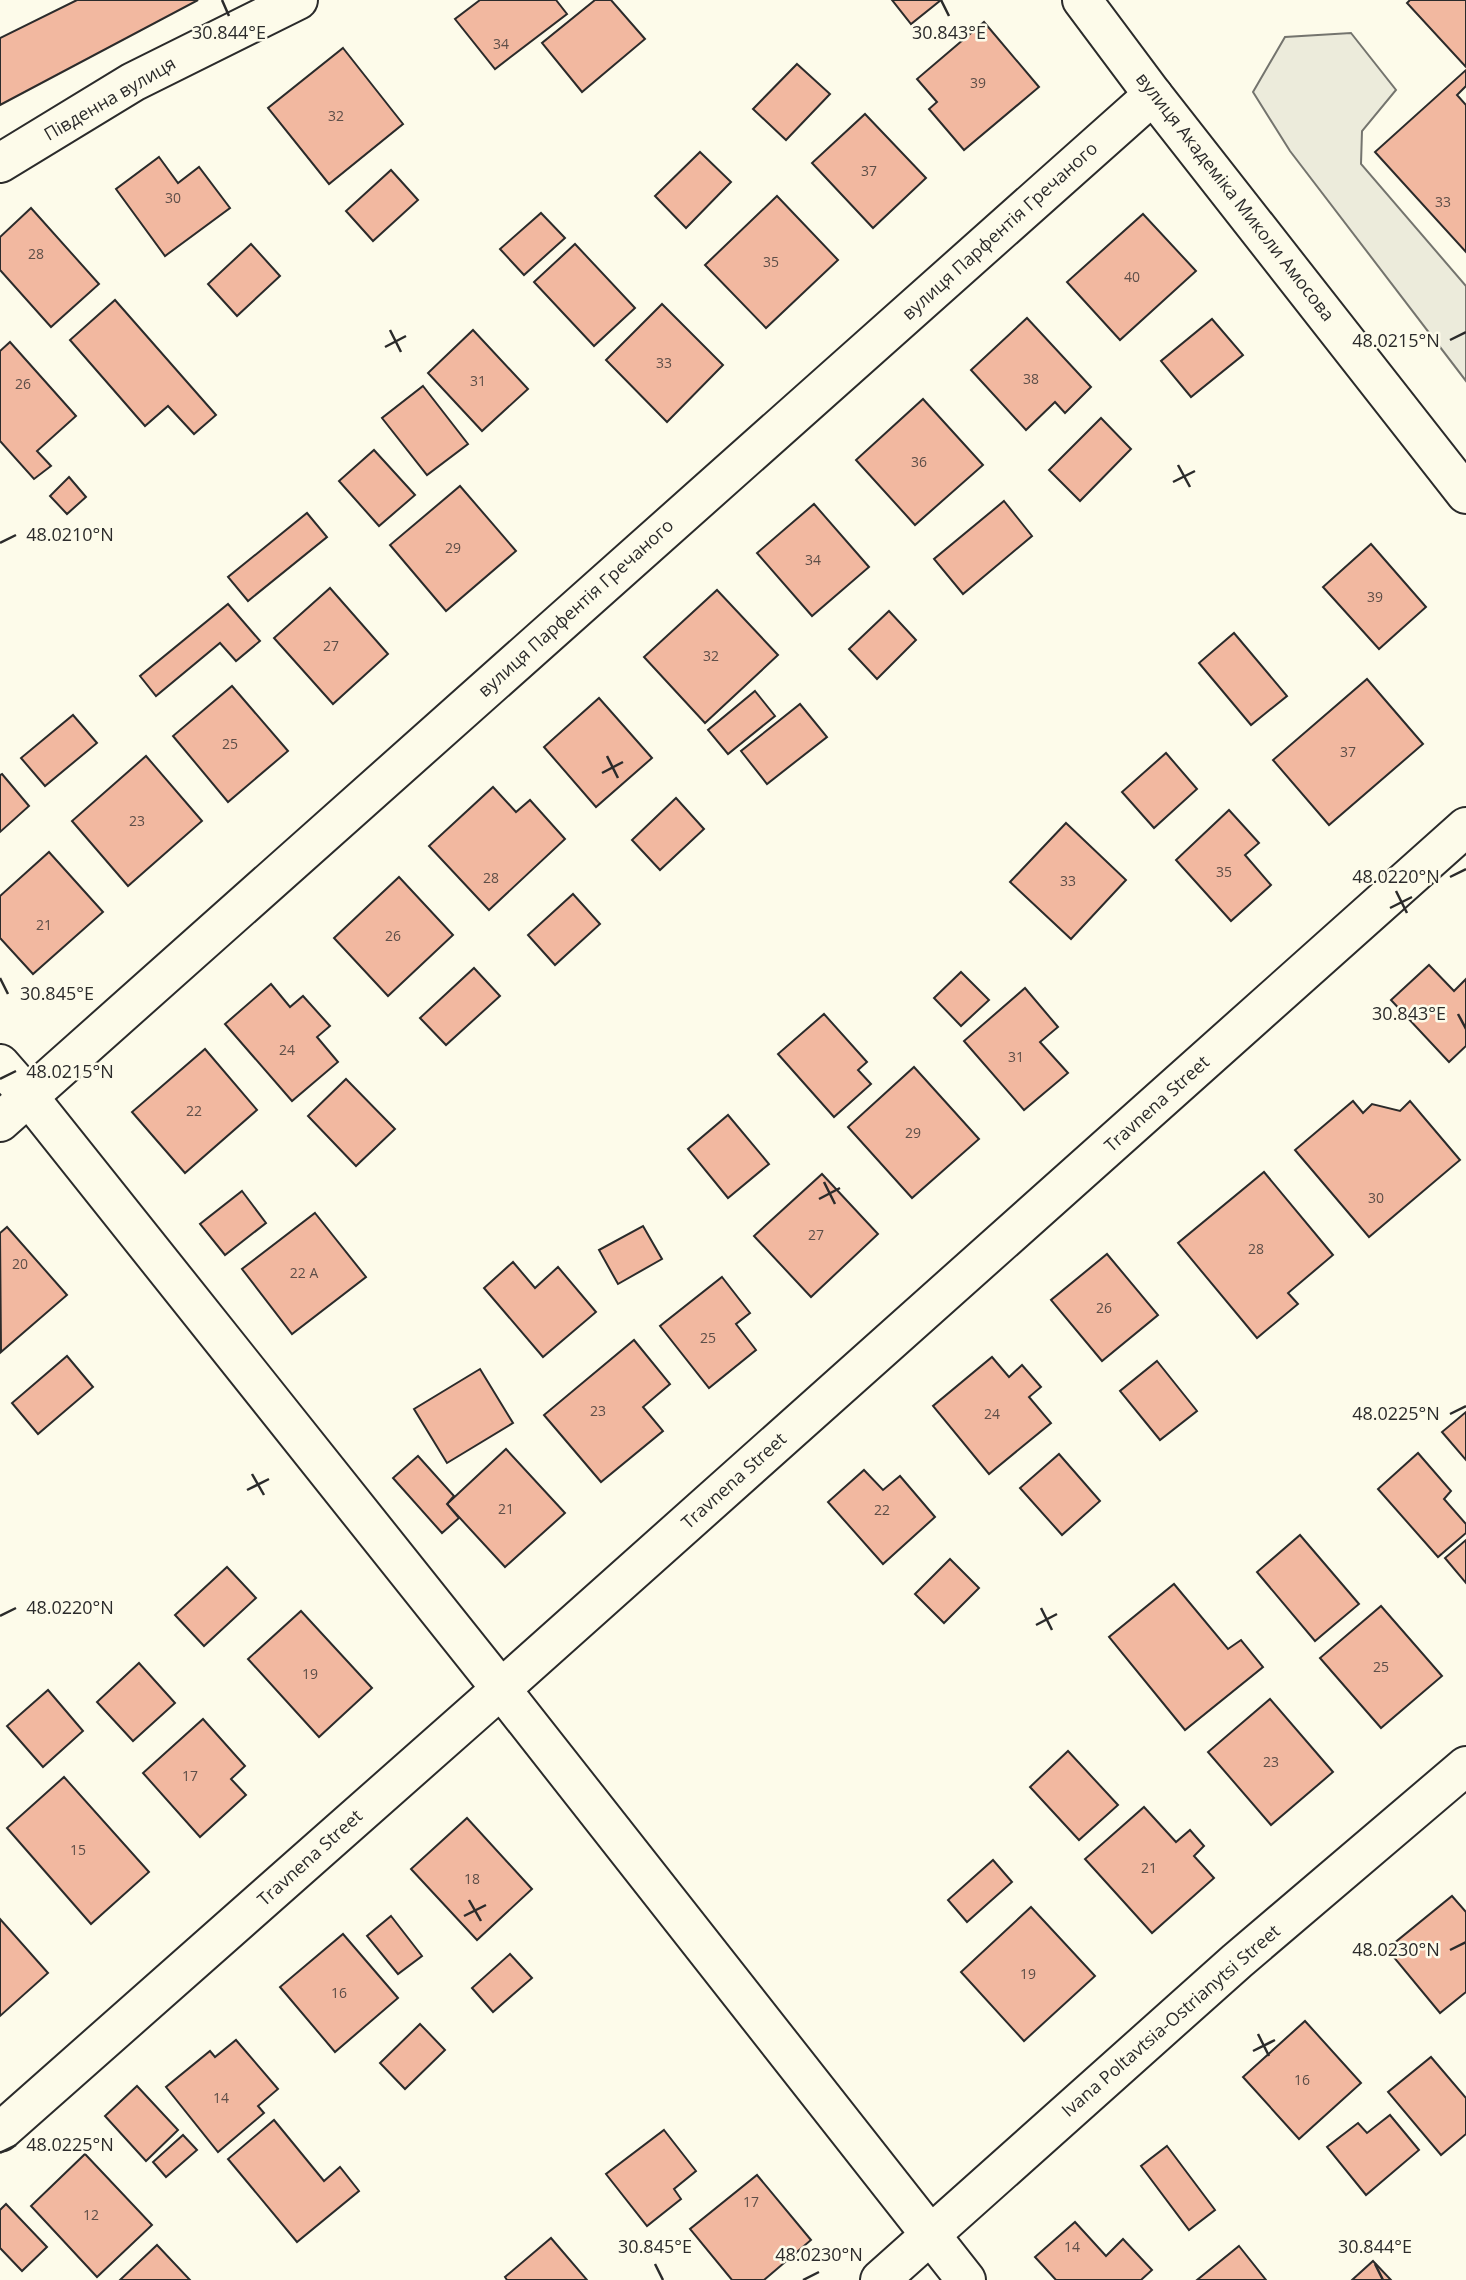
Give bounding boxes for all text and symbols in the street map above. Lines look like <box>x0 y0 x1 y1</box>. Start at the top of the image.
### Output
text: 30.844°E <box>192 20 266 44</box>
text: 30.843°E <box>912 20 986 44</box>
house number: 34 <box>493 34 509 53</box>
street label: Південна вулиця <box>39 51 180 146</box>
street label: вулиця Академіка Миколи Амосова <box>1131 67 1340 326</box>
house number: 39 <box>970 73 986 92</box>
house number: 32 <box>328 106 344 125</box>
street label: вулиця Парфентія Гречаного <box>896 136 1102 325</box>
house number: 37 <box>861 161 877 180</box>
house number: 30 <box>165 188 181 207</box>
house number: 33 <box>1435 192 1451 211</box>
house number: 28 <box>28 244 44 263</box>
house number: 35 <box>763 252 779 271</box>
house number: 40 <box>1124 267 1140 286</box>
text: 48.0215°N <box>1352 328 1440 352</box>
house number: 33 <box>656 353 672 372</box>
house number: 38 <box>1023 369 1039 388</box>
house number: 31 <box>470 371 486 390</box>
house number: 26 <box>15 374 31 393</box>
house number: 36 <box>911 452 927 471</box>
street label: вулиця Парфентія Гречаного <box>472 513 678 702</box>
text: 48.0210°N <box>26 522 114 546</box>
house number: 29 <box>445 538 461 557</box>
house number: 34 <box>805 550 821 569</box>
house number: 39 <box>1367 587 1383 606</box>
house number: 27 <box>323 636 339 655</box>
house number: 32 <box>703 646 719 665</box>
house number: 25 <box>222 734 238 753</box>
house number: 37 <box>1340 742 1356 761</box>
house number: 23 <box>129 811 145 830</box>
house number: 35 <box>1216 862 1232 881</box>
text: 48.0220°N <box>1352 864 1440 888</box>
house number: 28 <box>483 868 499 887</box>
house number: 33 <box>1060 871 1076 890</box>
house number: 21 <box>36 915 52 934</box>
house number: 26 <box>385 926 401 945</box>
text: 30.845°E <box>20 981 94 1005</box>
text: 30.843°E <box>1372 1001 1446 1025</box>
house number: 24 <box>279 1040 295 1059</box>
house number: 31 <box>1008 1047 1024 1066</box>
street label: Travnena Street <box>1099 1050 1214 1157</box>
text: 48.0215°N <box>26 1059 114 1083</box>
house number: 22 <box>186 1101 202 1120</box>
house number: 29 <box>905 1123 921 1142</box>
house number: 30 <box>1368 1188 1384 1207</box>
house number: 27 <box>808 1225 824 1244</box>
house number: 28 <box>1248 1239 1264 1258</box>
house number: 20 <box>12 1254 28 1273</box>
house number: 22 А <box>290 1263 318 1282</box>
house number: 26 <box>1096 1298 1112 1317</box>
house number: 25 <box>700 1328 716 1347</box>
house number: 23 <box>590 1401 606 1420</box>
text: 48.0225°N <box>1352 1401 1440 1425</box>
house number: 24 <box>984 1404 1000 1423</box>
street label: Travnena Street <box>676 1427 791 1534</box>
house number: 21 <box>498 1499 514 1518</box>
house number: 22 <box>874 1500 890 1519</box>
text: 48.0220°N <box>26 1595 114 1619</box>
house number: 25 <box>1373 1657 1389 1676</box>
house number: 19 <box>302 1664 318 1683</box>
house number: 23 <box>1263 1752 1279 1771</box>
house number: 17 <box>182 1766 198 1785</box>
street label: Travnena Street <box>252 1804 367 1911</box>
house number: 15 <box>70 1840 86 1859</box>
house number: 21 <box>1141 1858 1157 1877</box>
house number: 18 <box>464 1869 480 1888</box>
street label: Ivana Poltavtsia-Ostrianytsi Street <box>1056 1919 1285 2122</box>
text: 48.0230°N <box>1352 1937 1440 1961</box>
house number: 19 <box>1020 1964 1036 1983</box>
house number: 16 <box>331 1983 347 2002</box>
house number: 16 <box>1294 2070 1310 2089</box>
house number: 14 <box>213 2088 229 2107</box>
text: 48.0225°N <box>26 2132 114 2156</box>
house number: 17 <box>743 2192 759 2211</box>
house number: 12 <box>83 2205 99 2224</box>
text: 30.845°E <box>618 2234 692 2258</box>
text: 30.844°E <box>1338 2234 1412 2258</box>
house number: 14 <box>1064 2237 1080 2256</box>
text: 48.0230°N <box>775 2242 863 2266</box>

